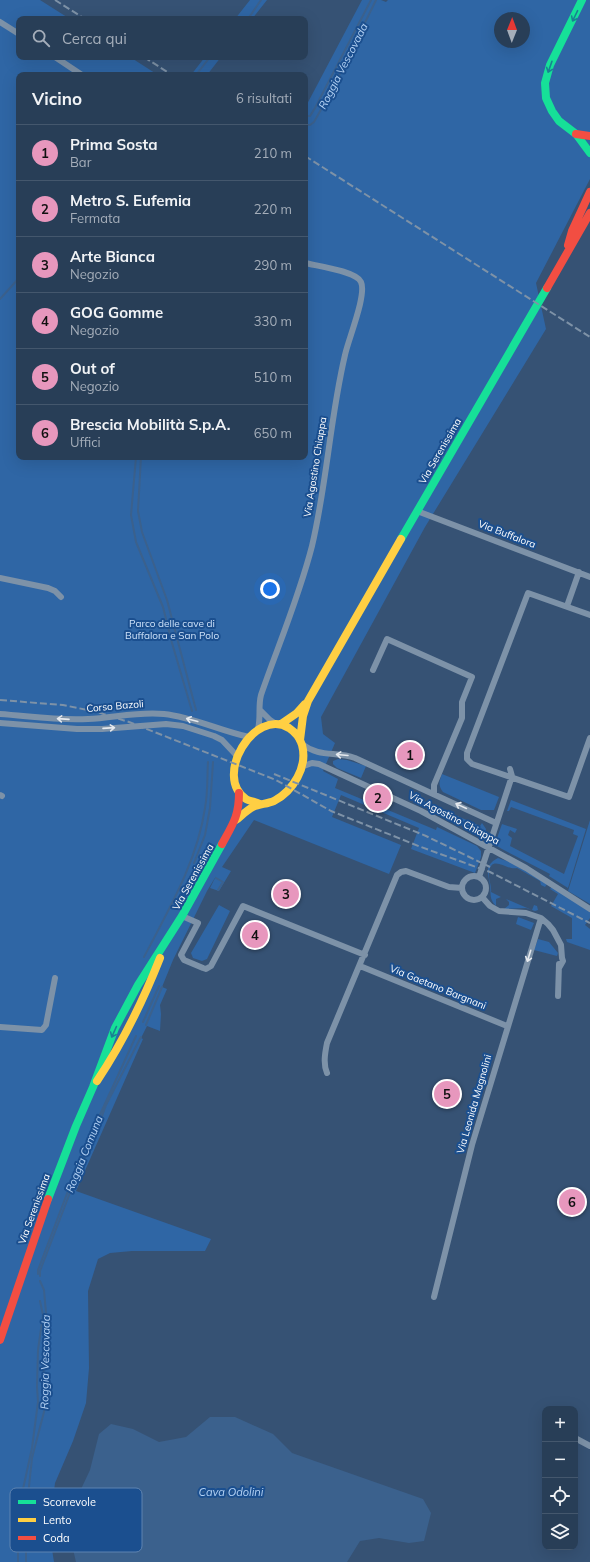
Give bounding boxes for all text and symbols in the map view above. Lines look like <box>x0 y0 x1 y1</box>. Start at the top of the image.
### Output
one-way arrow <box>571 10 578 22</box>
north arrow <box>494 12 530 48</box>
search box <box>16 16 308 60</box>
water label: Roggia Vescovada <box>315 20 371 111</box>
icon: search <box>30 27 52 49</box>
text: Cerca qui <box>62 29 127 48</box>
one-way arrow <box>546 60 553 73</box>
text: Vicino <box>32 88 82 109</box>
text: 6 risultati <box>236 90 292 106</box>
text: Prima Sosta <box>70 135 158 154</box>
text: 1 <box>41 145 49 161</box>
text: 210 m <box>254 145 292 161</box>
text: Bar <box>70 154 91 170</box>
text: Metro S. Eufemia <box>70 191 191 210</box>
text: 2 <box>41 201 49 217</box>
text: 220 m <box>254 201 292 217</box>
text: Fermata <box>70 210 120 226</box>
text: Arte Bianca <box>70 247 155 266</box>
text: 3 <box>41 257 49 273</box>
text: 290 m <box>254 257 292 273</box>
text: Negozio <box>70 266 119 282</box>
text: GOG Gomme <box>70 303 163 322</box>
text: 4 <box>41 313 49 329</box>
text: 330 m <box>254 313 292 329</box>
text: Negozio <box>70 322 119 338</box>
text: Out of <box>70 359 115 378</box>
text: 5 <box>41 369 49 385</box>
text: 510 m <box>254 369 292 385</box>
text: Negozio <box>70 378 119 394</box>
text: Brescia Mobilità S.p.A. <box>70 415 230 434</box>
street label: Via Agostino Chiappa <box>301 416 329 518</box>
street label: Via Serenissima <box>416 416 464 486</box>
text: 6 <box>41 425 49 441</box>
text: 650 m <box>254 425 292 441</box>
text: Uffici <box>70 434 101 450</box>
street label: Via Buffalora <box>476 517 538 551</box>
your location <box>260 579 280 599</box>
park label: Parco delle cave di Buffalora e San Polo <box>125 617 219 642</box>
street label: Corso Bazoli <box>86 697 144 715</box>
one-way arrow <box>57 715 70 722</box>
one-way arrow <box>186 716 199 723</box>
one-way arrow <box>102 725 115 732</box>
pin: 1 <box>397 740 423 770</box>
one-way arrow <box>336 751 349 759</box>
pin: 2 <box>365 783 391 813</box>
street label: Via Agostino Chiappa <box>406 789 502 847</box>
one-way arrow <box>455 802 467 809</box>
street label: Via Serenissima <box>169 842 217 912</box>
pin: 3 <box>273 879 299 909</box>
pin: 4 <box>242 920 268 950</box>
one-way arrow <box>525 949 532 962</box>
street label: Via Gaetano Bargnani <box>388 962 488 1012</box>
one-way arrow <box>109 1026 117 1038</box>
street label: Via Leonida Magnolini <box>454 1053 494 1155</box>
pin: 5 <box>434 1079 460 1109</box>
water label: Roggia Comuna <box>62 1113 106 1194</box>
street label: Via Serenissima <box>15 1172 53 1246</box>
pin: 6 <box>559 1187 585 1217</box>
water label: Roggia Vescovada <box>37 1314 53 1409</box>
map controls <box>542 1406 578 1550</box>
button: + <box>542 1406 578 1442</box>
button: − <box>542 1442 578 1478</box>
button: locate <box>542 1478 578 1514</box>
water label: Cava Odolini <box>199 1485 264 1499</box>
legend <box>10 1488 142 1552</box>
text: Scorrevole <box>43 1495 96 1509</box>
text: Lento <box>43 1513 71 1527</box>
button: layers <box>542 1514 578 1550</box>
text: Coda <box>43 1531 70 1545</box>

